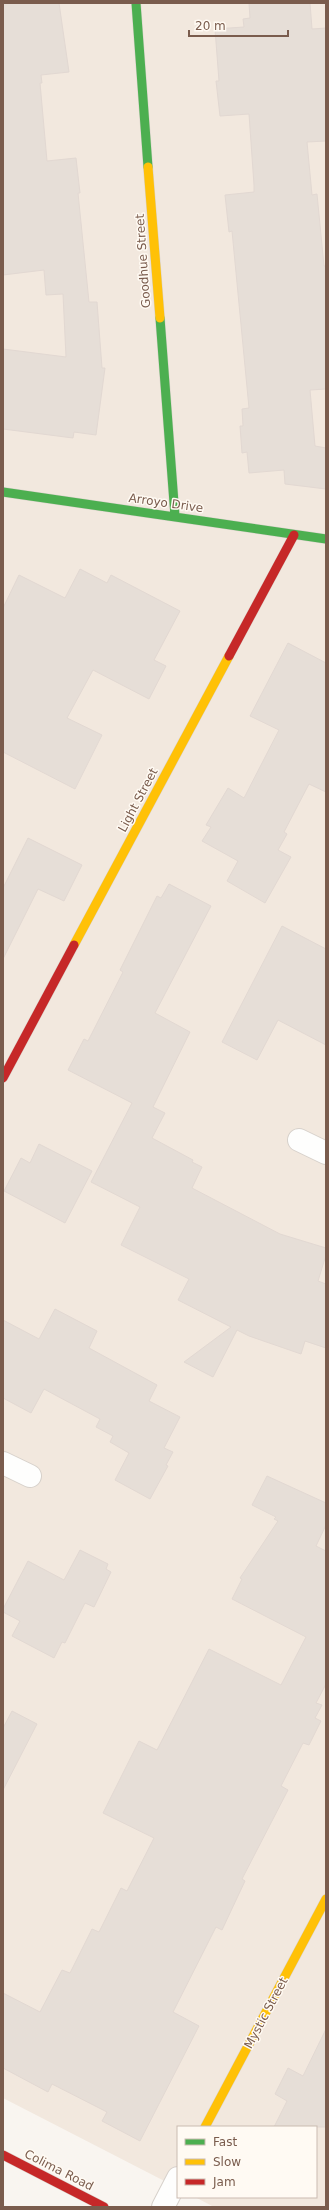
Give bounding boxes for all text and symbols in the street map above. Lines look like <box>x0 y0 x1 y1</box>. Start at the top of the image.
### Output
scale bar <box>189 12 288 38</box>
text: 20 m <box>195 19 226 33</box>
street label: Goodhue Street <box>133 213 153 309</box>
street label: Arroyo Drive <box>128 491 204 515</box>
street label: Light Street <box>115 765 161 834</box>
street label: Mystic Street <box>241 1975 291 2051</box>
legend <box>177 2126 317 2198</box>
text: Fast <box>213 2135 237 2149</box>
street label: Colima Road <box>22 2147 96 2193</box>
text: Slow <box>213 2155 241 2169</box>
text: Jam <box>212 2175 236 2189</box>

